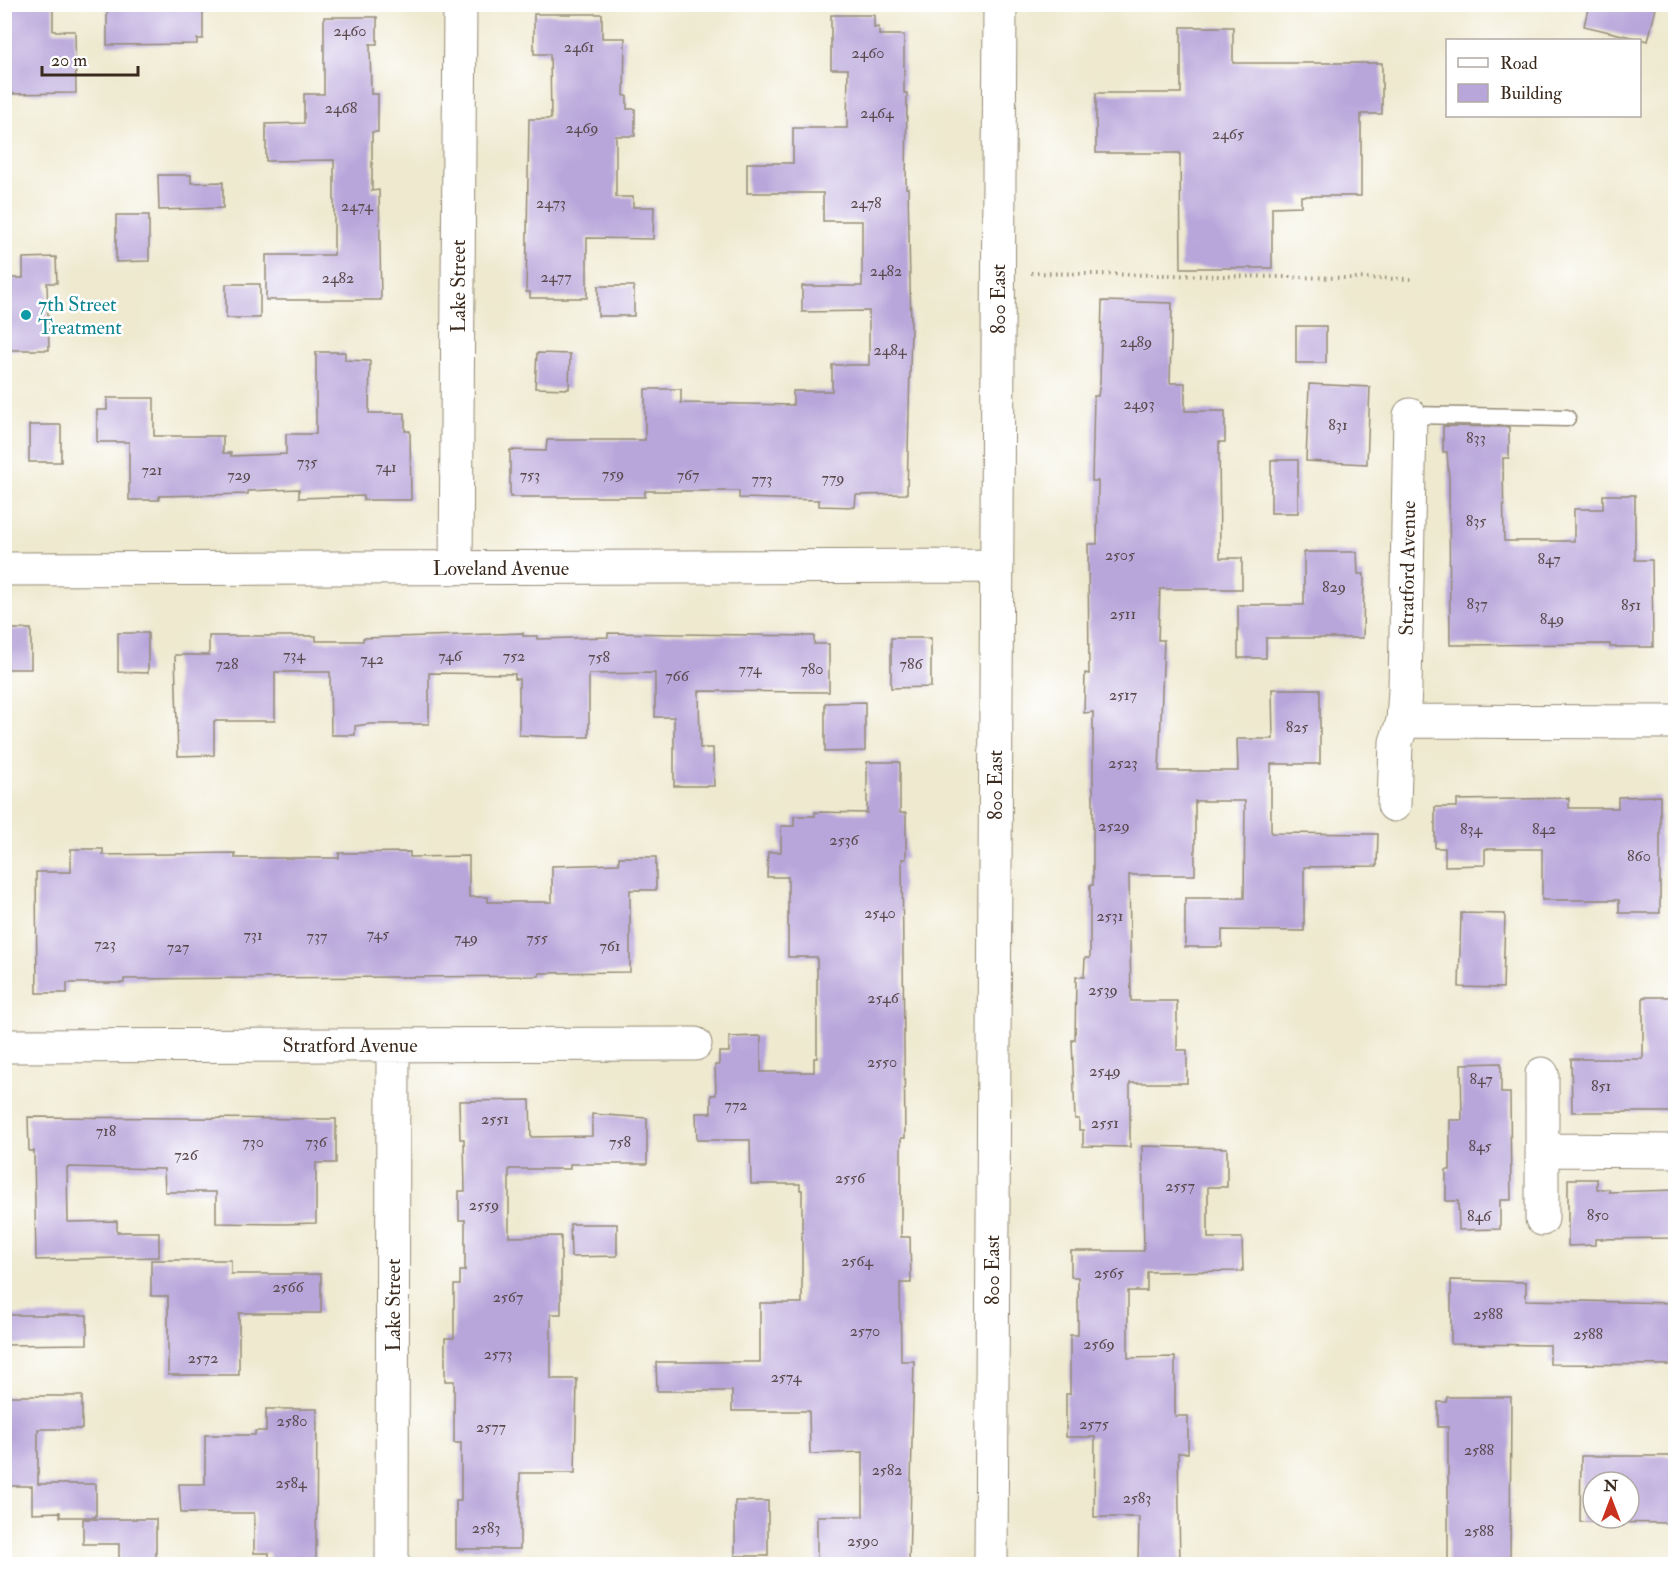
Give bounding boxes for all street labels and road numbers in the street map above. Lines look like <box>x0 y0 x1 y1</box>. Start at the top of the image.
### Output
street label: Lake Street <box>446 239 471 332</box>
street label: 800 East <box>986 263 1011 334</box>
street label: Stratford Avenue <box>1394 500 1421 636</box>
street label: Loveland Avenue <box>433 556 569 581</box>
street label: 800 East <box>983 749 1008 820</box>
street label: Stratford Avenue <box>282 1033 418 1058</box>
street label: 800 East <box>980 1234 1005 1305</box>
street label: Lake Street <box>381 1258 406 1351</box>

